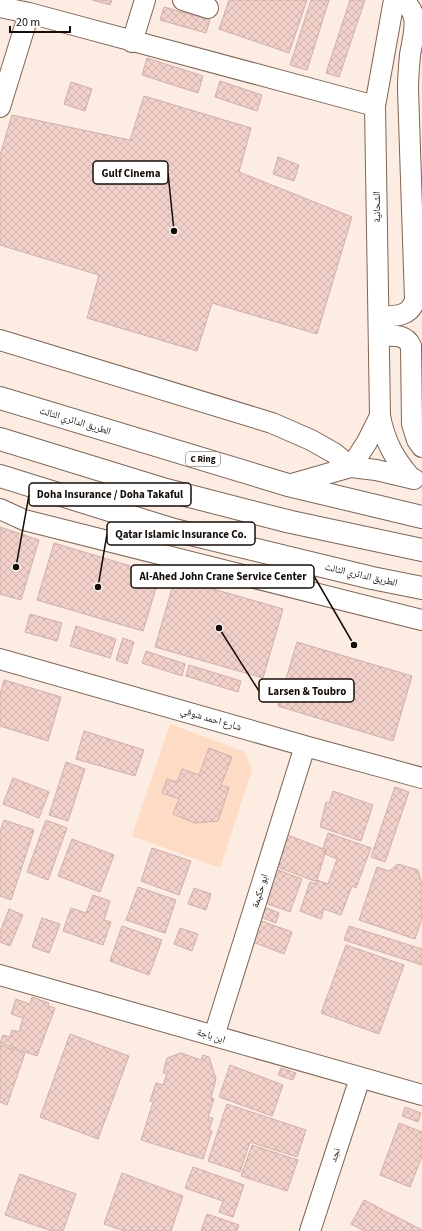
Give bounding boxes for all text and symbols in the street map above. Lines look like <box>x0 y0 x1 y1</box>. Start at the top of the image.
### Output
scale bar <box>10 8 70 34</box>
text: 20 m <box>16 14 40 31</box>
callout: Gulf Cinema <box>93 161 168 184</box>
text: Gulf Cinema <box>101 166 161 181</box>
street label: الشحانية <box>370 191 384 223</box>
street label: الطريق الدائري الثالث <box>37 403 113 439</box>
road number: C Ring <box>186 452 220 466</box>
callout: Doha Insurance / Doha Takaful <box>29 483 191 506</box>
text: Doha Insurance / Doha Takaful <box>37 487 184 502</box>
callout: Qatar Islamic Insurance Co. <box>107 522 255 545</box>
text: Qatar Islamic Insurance Co. <box>115 527 247 542</box>
street label: الطريق الدائري الثالث <box>323 560 399 591</box>
callout: Al-Ahed John Crane Service Center <box>131 565 314 588</box>
text: Al-Ahed John Crane Service Center <box>138 569 307 584</box>
callout: Larsen & Toubro <box>259 679 354 702</box>
text: Larsen & Toubro <box>268 684 346 699</box>
street label: شارع احمد شوقي <box>179 704 244 735</box>
street label: ابو حكيمة <box>248 872 272 910</box>
street label: ابن باجة <box>195 1025 227 1047</box>
street label: نجد <box>326 1146 344 1164</box>

